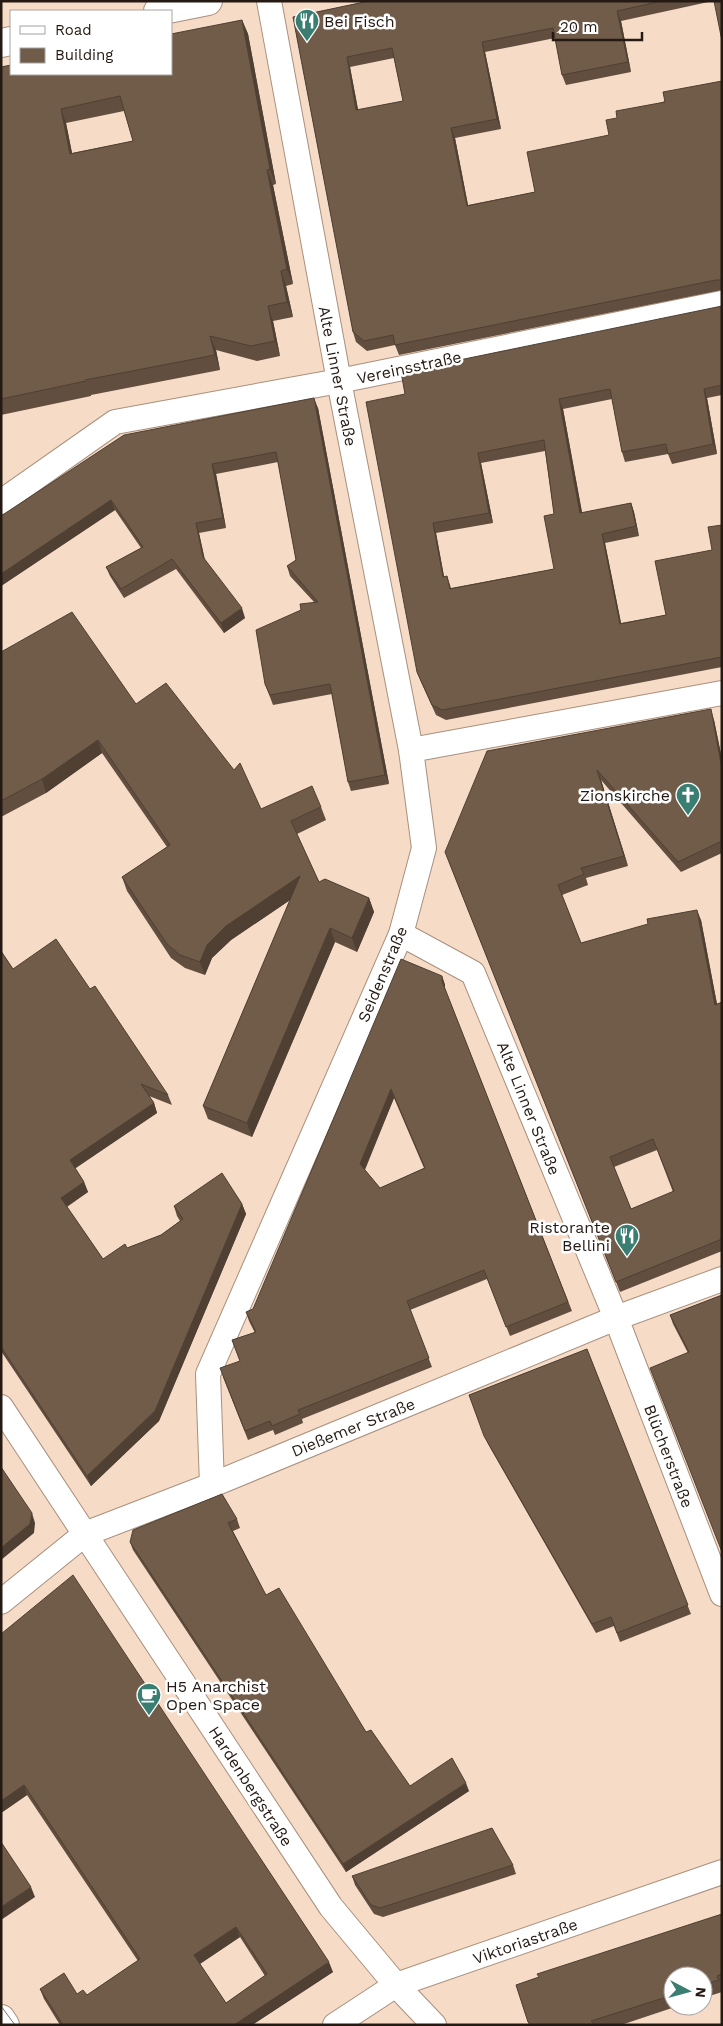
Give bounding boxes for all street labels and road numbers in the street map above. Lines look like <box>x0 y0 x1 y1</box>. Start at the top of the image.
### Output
street label: Alte Linner Straße <box>315 304 360 448</box>
street label: Vereinsstraße <box>355 347 463 388</box>
street label: Seidenstraße <box>354 923 411 1025</box>
street label: Alte Linner Straße <box>493 1039 564 1178</box>
street label: Dießemer Straße <box>289 1394 418 1461</box>
street label: Blücherstraße <box>640 1402 697 1511</box>
street label: Hardenbergstraße <box>205 1723 297 1850</box>
street label: Viktoriastraße <box>470 1915 580 1968</box>

